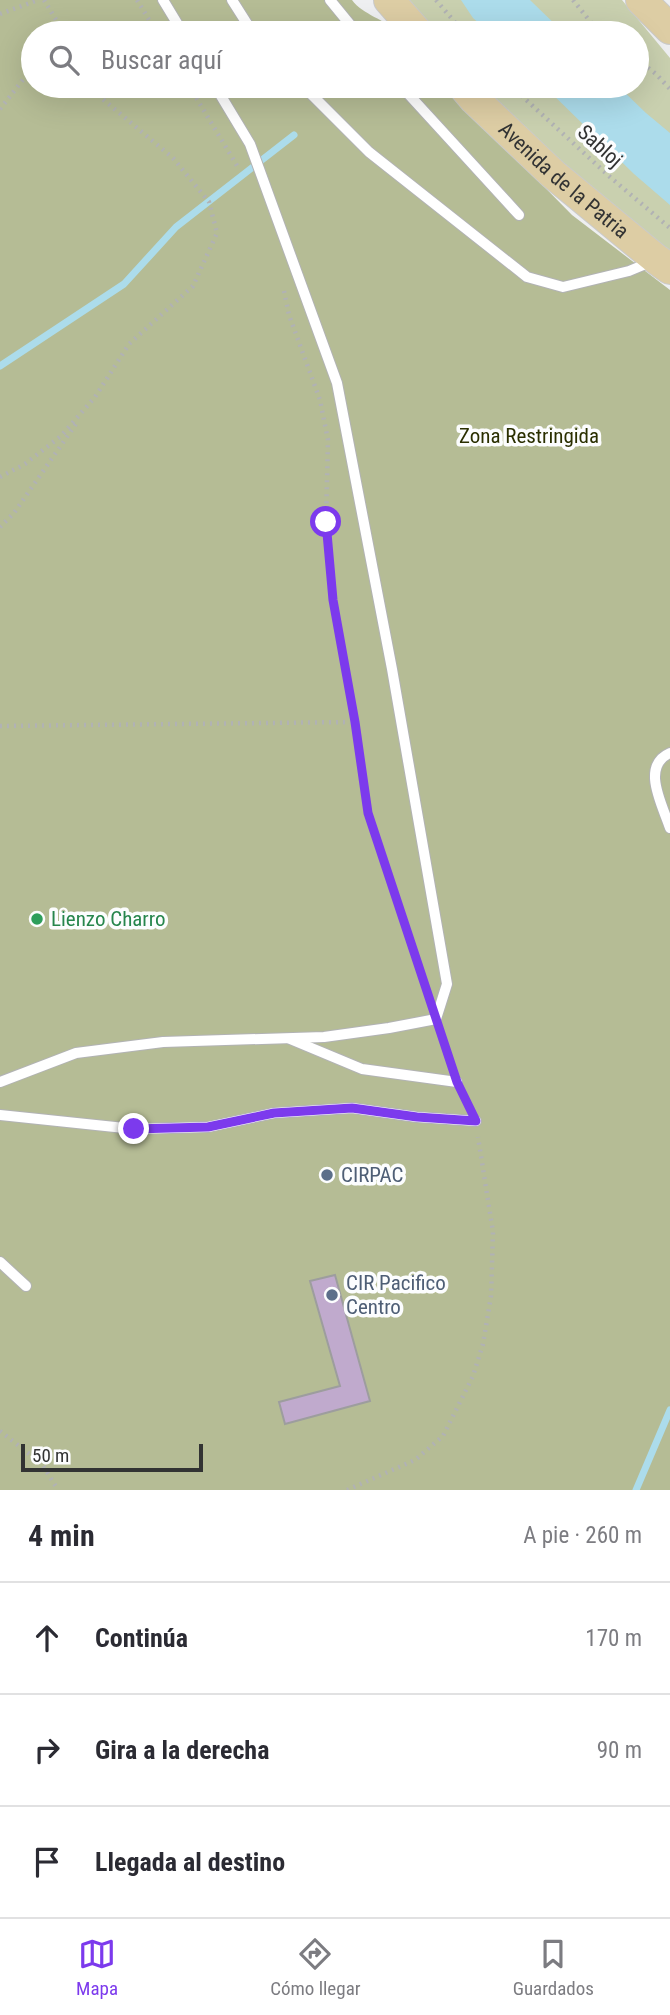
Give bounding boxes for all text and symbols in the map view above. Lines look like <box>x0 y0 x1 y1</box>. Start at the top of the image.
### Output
search box <box>21 21 649 98</box>
icon: search <box>45 41 83 79</box>
text: Buscar aquí <box>101 45 222 75</box>
street label: Avenida de la Patria <box>494 117 633 243</box>
street label: Sabloj <box>573 120 627 172</box>
park label: Zona Restringida <box>459 424 599 448</box>
route start <box>310 506 341 537</box>
place label: Lienzo Charro <box>51 907 165 931</box>
marker: Lienzo Charro <box>29 911 45 927</box>
route end <box>118 1113 149 1144</box>
place label: CIRPAC <box>341 1163 403 1187</box>
marker: CIRPAC <box>319 1167 335 1183</box>
place label: CIR Pacifico Centro <box>346 1271 446 1319</box>
marker: CIR Pacifico Centro <box>324 1287 340 1303</box>
scale bar <box>21 1441 203 1473</box>
text: 50 m <box>32 1444 69 1467</box>
text: 4 min <box>28 1518 95 1553</box>
text: A pie · 260 m <box>523 1522 642 1549</box>
icon: ahead <box>28 1619 66 1657</box>
text: Continúa <box>95 1623 188 1653</box>
text: 170 m <box>585 1625 642 1652</box>
icon: right <box>28 1731 66 1769</box>
text: Gira a la derecha <box>95 1735 269 1765</box>
text: 90 m <box>597 1737 642 1764</box>
icon: arrive <box>28 1843 66 1881</box>
text: Llegada al destino <box>95 1847 285 1877</box>
tab: Mapa <box>76 1935 118 2000</box>
tab: Cómo llegar <box>270 1935 361 2000</box>
tab: Guardados <box>513 1935 594 2000</box>

